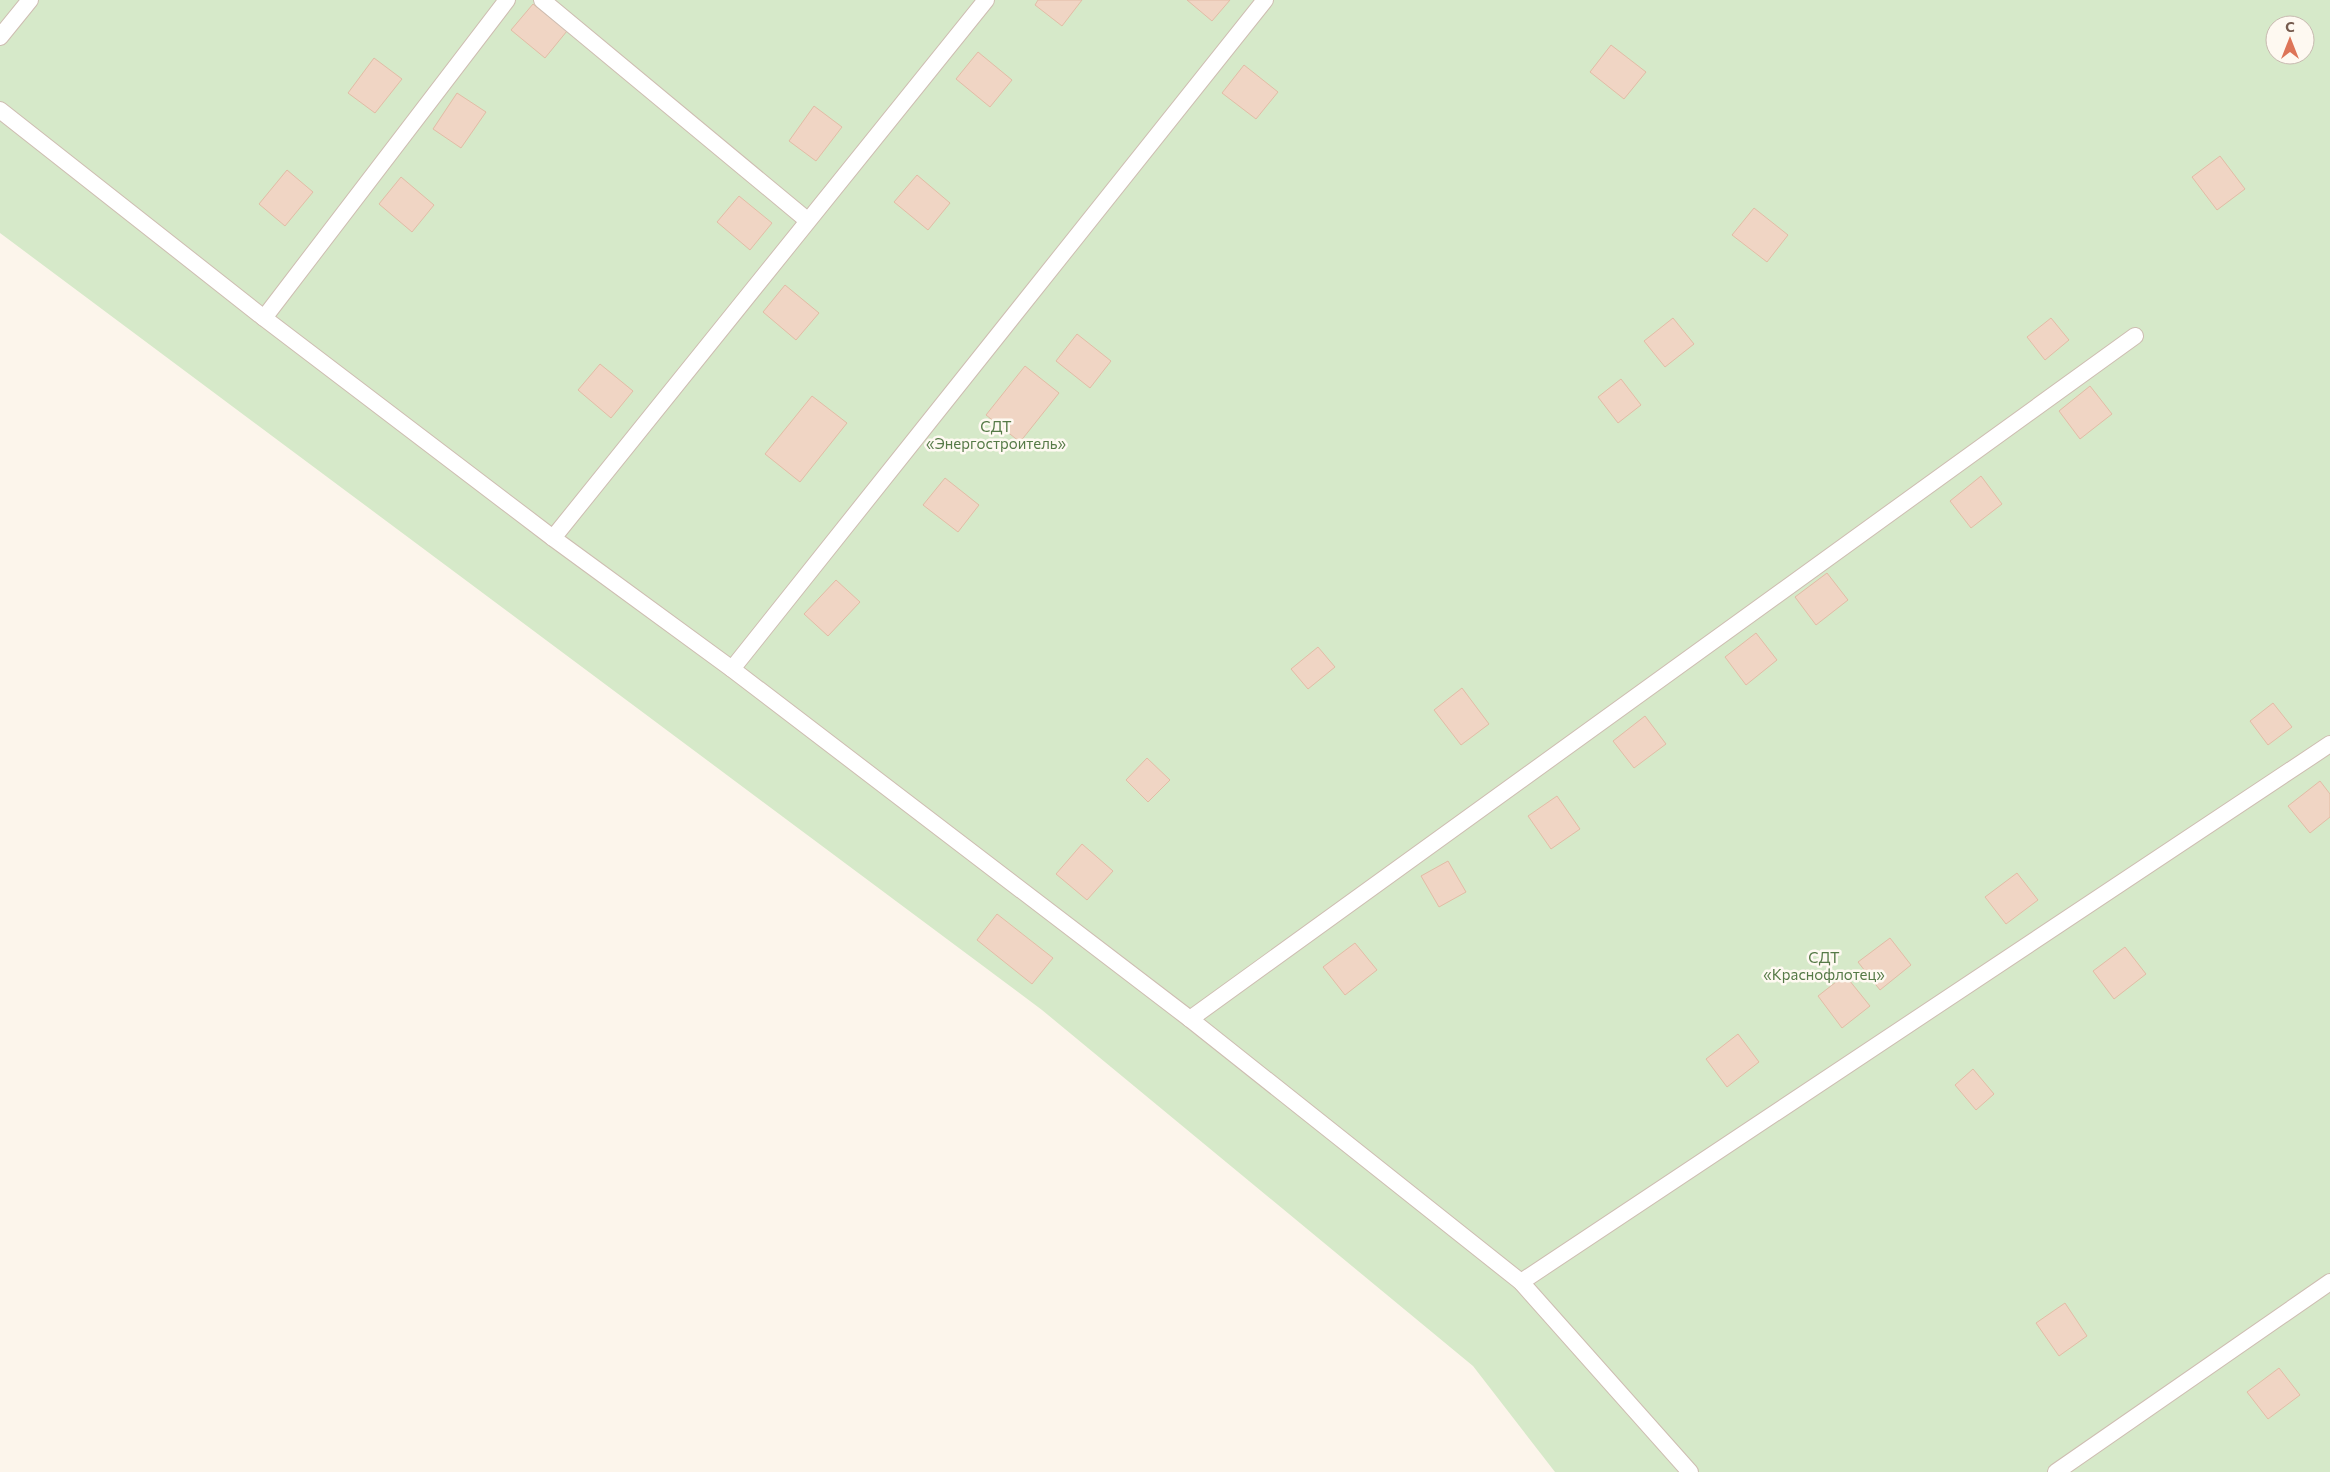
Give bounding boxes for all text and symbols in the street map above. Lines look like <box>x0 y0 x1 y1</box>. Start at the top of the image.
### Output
north arrow <box>2265 15 2315 65</box>
text: С <box>2285 18 2295 35</box>
park label: СДТ «Энергостроитель» <box>926 417 1066 452</box>
park label: СДТ «Краснофлотец» <box>1763 948 1885 983</box>

